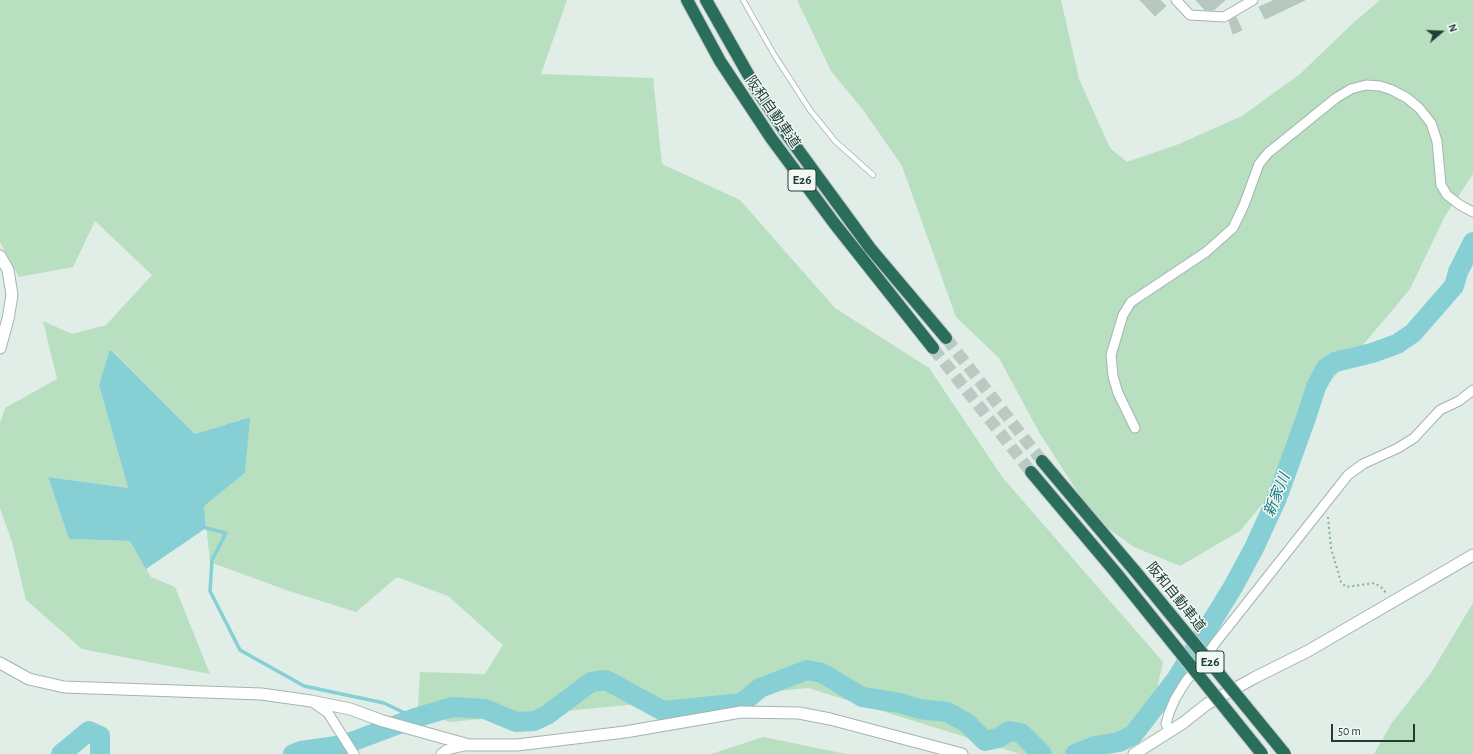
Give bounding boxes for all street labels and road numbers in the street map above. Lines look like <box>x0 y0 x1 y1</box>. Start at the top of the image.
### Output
street label: 阪和自動車道 <box>742 73 804 151</box>
road number: E26 <box>788 169 816 191</box>
street label: 阪和自動車道 <box>1143 559 1209 635</box>
road number: E26 <box>1196 651 1224 673</box>

